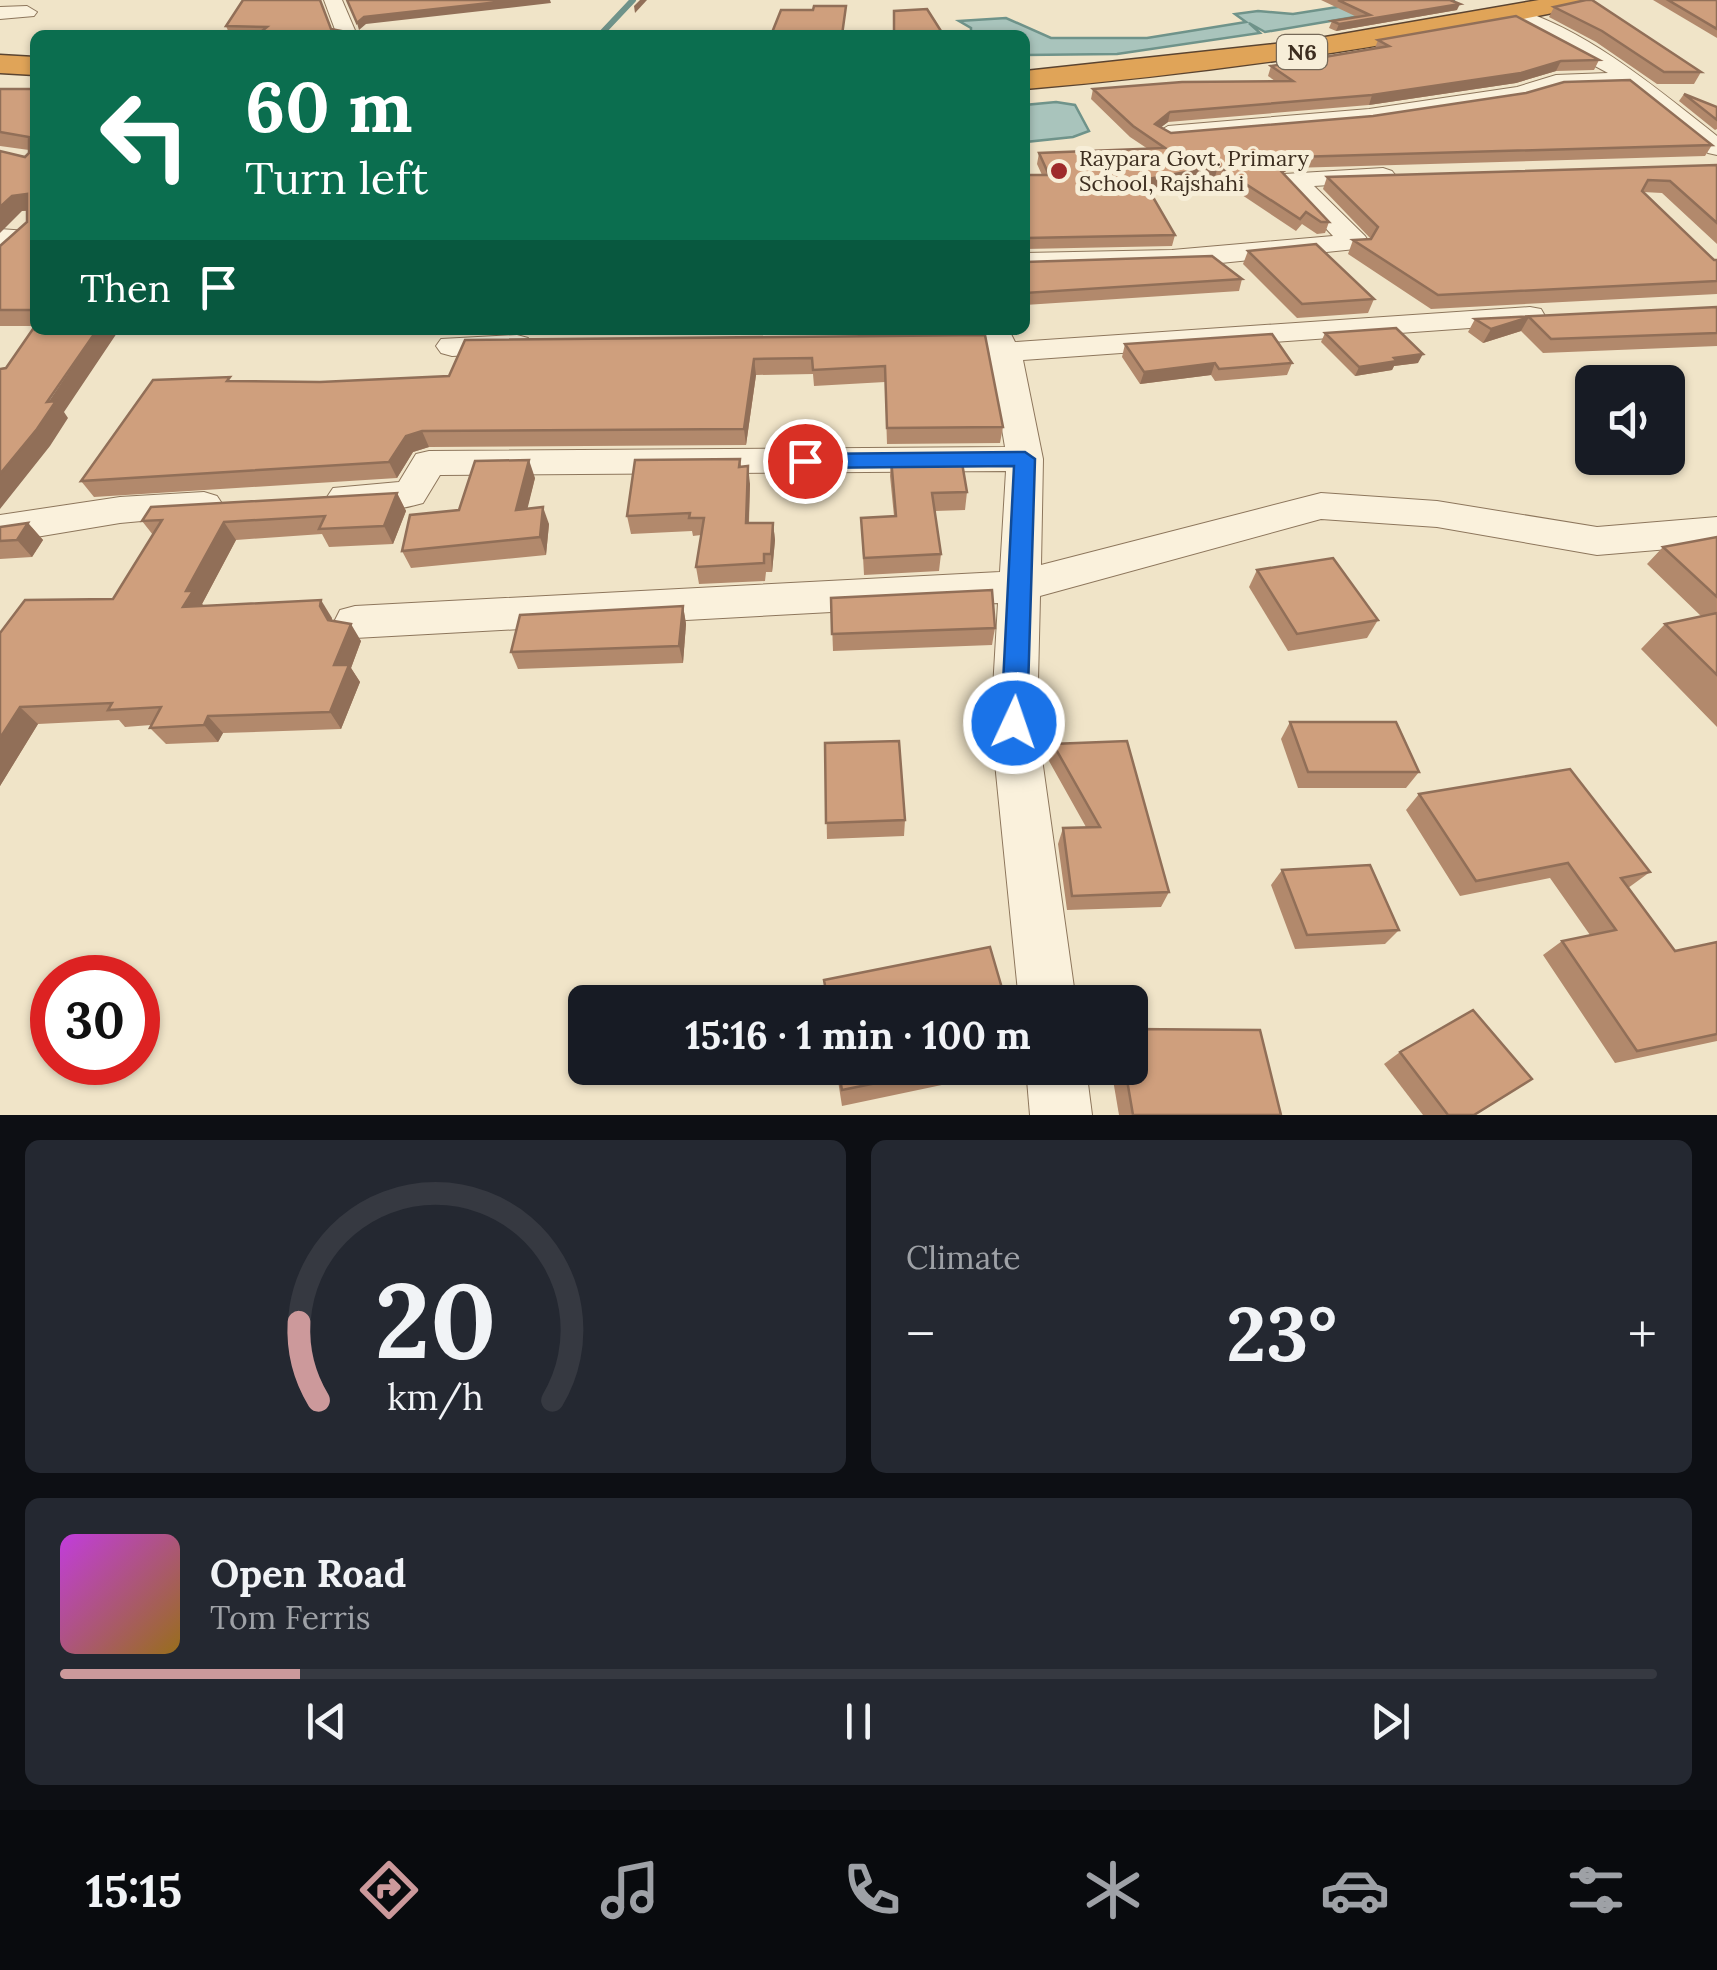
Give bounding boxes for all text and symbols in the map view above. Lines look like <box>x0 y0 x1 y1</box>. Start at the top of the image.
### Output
road number: N6 <box>1277 35 1327 69</box>
text: 60 m <box>245 62 413 151</box>
icon: left <box>80 70 210 200</box>
place label: Raypara Govt. Primary School, Rajshahi <box>1079 144 1309 197</box>
text: Turn left <box>245 149 428 206</box>
marker: Raypara Govt. Primary School, Rajshahi <box>1048 160 1070 182</box>
icon: arrive <box>191 260 246 315</box>
text: Then <box>80 264 171 312</box>
map controls <box>1575 365 1685 475</box>
button: sound <box>1575 365 1685 475</box>
pin <box>763 419 848 504</box>
icon: arrive <box>778 434 833 489</box>
position arrow <box>962 671 1066 775</box>
speed limit sign: 30 <box>30 955 160 1085</box>
text: 15:16 · 1 min · 100 m <box>685 1011 1031 1059</box>
text: Climate <box>906 1237 1021 1278</box>
text: 20 <box>375 1253 496 1386</box>
text: 23° <box>1226 1286 1337 1382</box>
text: − <box>906 1299 935 1369</box>
text: + <box>1628 1299 1657 1369</box>
text: km/h <box>387 1374 484 1420</box>
text: Open Road <box>210 1549 406 1597</box>
text: Tom Ferris <box>210 1597 371 1638</box>
icon: previous <box>299 1694 354 1749</box>
icon: pause <box>831 1694 886 1749</box>
icon: next <box>1363 1694 1418 1749</box>
icon: directions <box>354 1855 424 1925</box>
icon: music <box>595 1855 665 1925</box>
icon: phone <box>837 1855 907 1925</box>
icon: climate <box>1078 1855 1148 1925</box>
icon: car <box>1320 1855 1390 1925</box>
icon: filters <box>1561 1855 1631 1925</box>
text: 15:15 <box>86 1862 182 1919</box>

